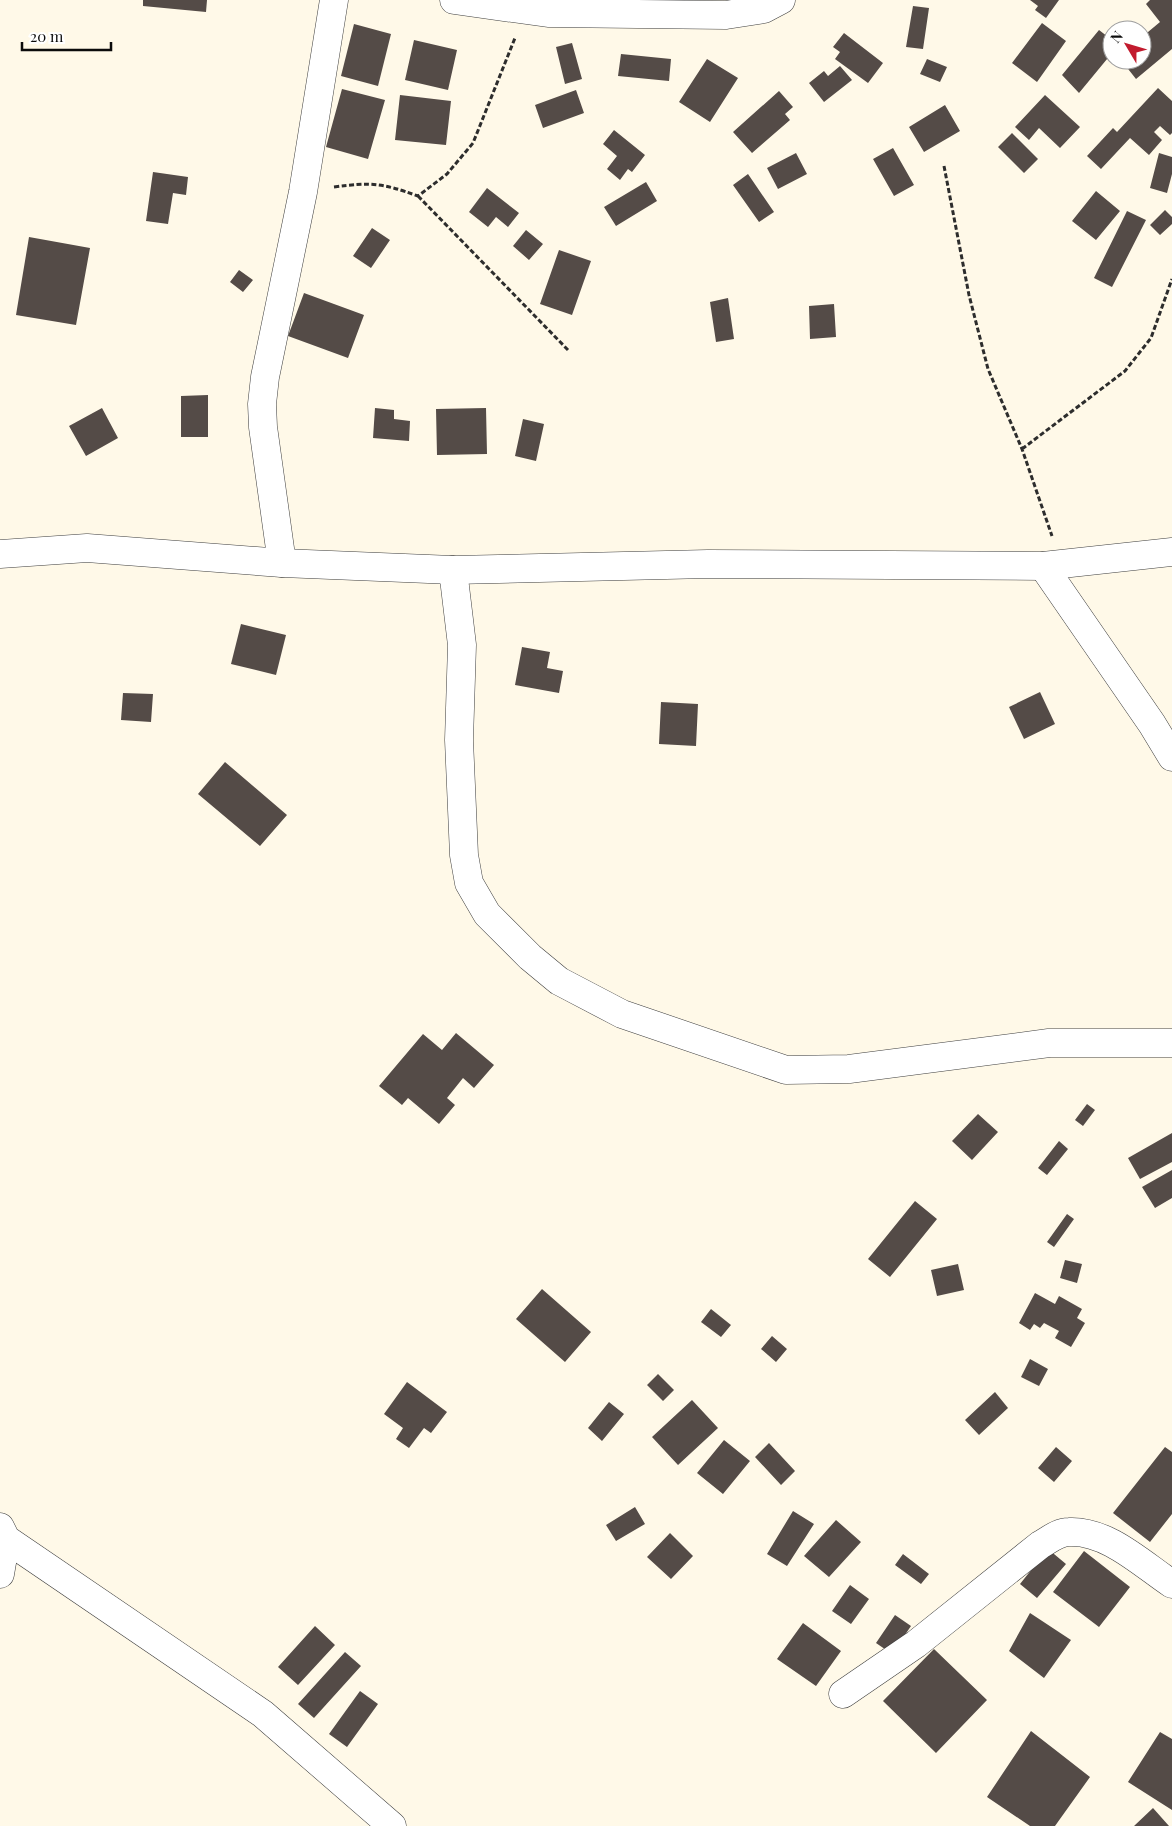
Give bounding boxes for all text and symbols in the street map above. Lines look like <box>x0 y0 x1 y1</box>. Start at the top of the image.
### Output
scale bar <box>22 20 111 52</box>
north arrow <box>1102 20 1152 70</box>
text: 20 m <box>30 26 64 46</box>
text: N <box>1106 27 1127 47</box>

